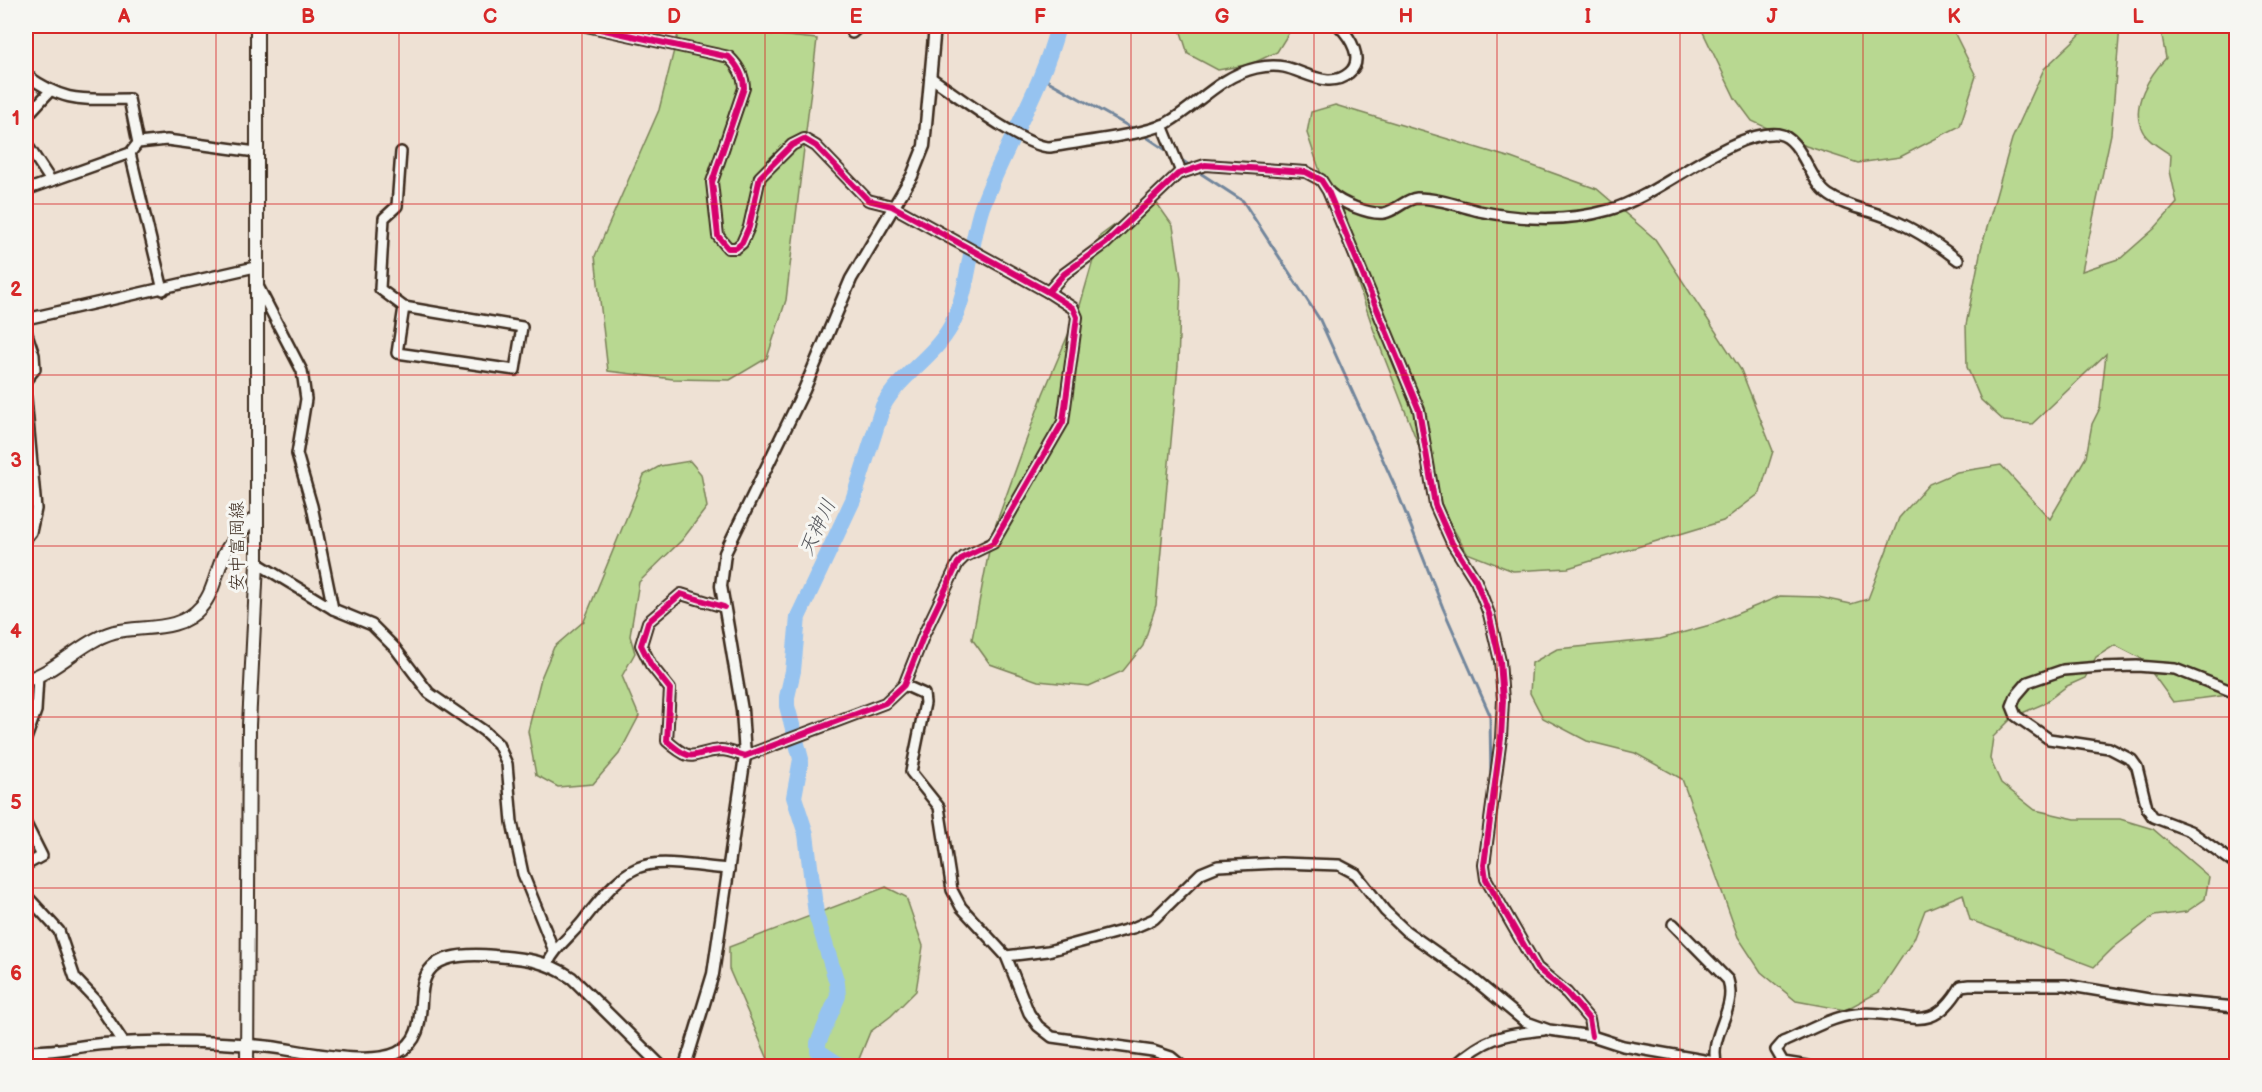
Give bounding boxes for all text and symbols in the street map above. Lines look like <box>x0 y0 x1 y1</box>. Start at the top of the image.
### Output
text: A <box>117 5 131 29</box>
text: B <box>301 5 315 29</box>
text: C <box>483 5 497 29</box>
text: D <box>667 5 681 29</box>
text: E <box>850 5 863 29</box>
text: F <box>1034 5 1046 29</box>
text: G <box>1215 5 1230 29</box>
text: H <box>1399 5 1413 29</box>
text: I <box>1585 5 1591 29</box>
text: J <box>1767 5 1779 29</box>
text: K <box>1947 5 1961 29</box>
text: L <box>2132 5 2144 29</box>
text: 1 <box>12 107 20 131</box>
text: 2 <box>10 278 22 302</box>
text: 3 <box>10 449 22 473</box>
water label: 天神川 <box>794 495 841 560</box>
street label: 安中富岡線 <box>227 501 248 591</box>
text: 4 <box>10 620 22 644</box>
text: 5 <box>10 791 22 815</box>
text: 6 <box>10 962 22 986</box>

